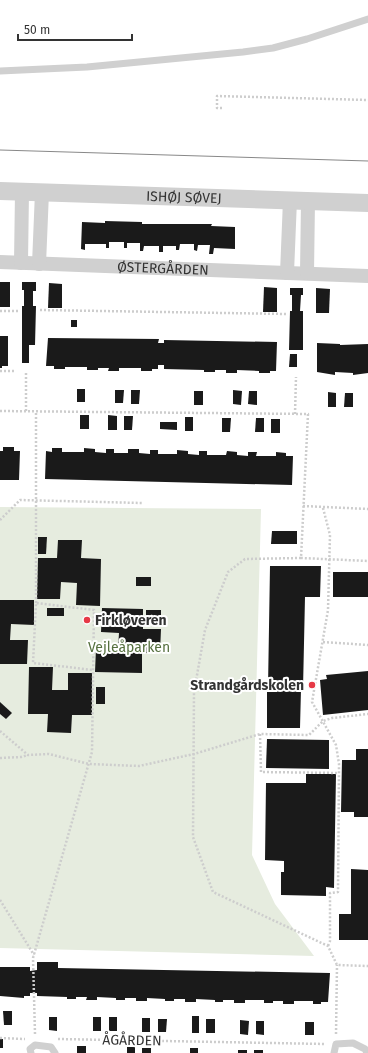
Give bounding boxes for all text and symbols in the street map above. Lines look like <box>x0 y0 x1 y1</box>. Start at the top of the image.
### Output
scale bar <box>18 16 132 42</box>
text: 50 m <box>24 23 50 37</box>
street label: ISHØJ SØVEJ <box>146 188 222 207</box>
street label: ØSTERGÅRDEN <box>117 258 209 279</box>
place label: Firkløveren <box>95 612 167 629</box>
marker: Firkløveren <box>82 615 92 625</box>
park label: Vejleåparken <box>88 639 170 656</box>
place label: Strandgårdskolen <box>190 677 304 694</box>
marker: Strandgårdskolen <box>307 680 317 690</box>
street label: ÅGÅRDEN <box>102 1030 162 1050</box>

